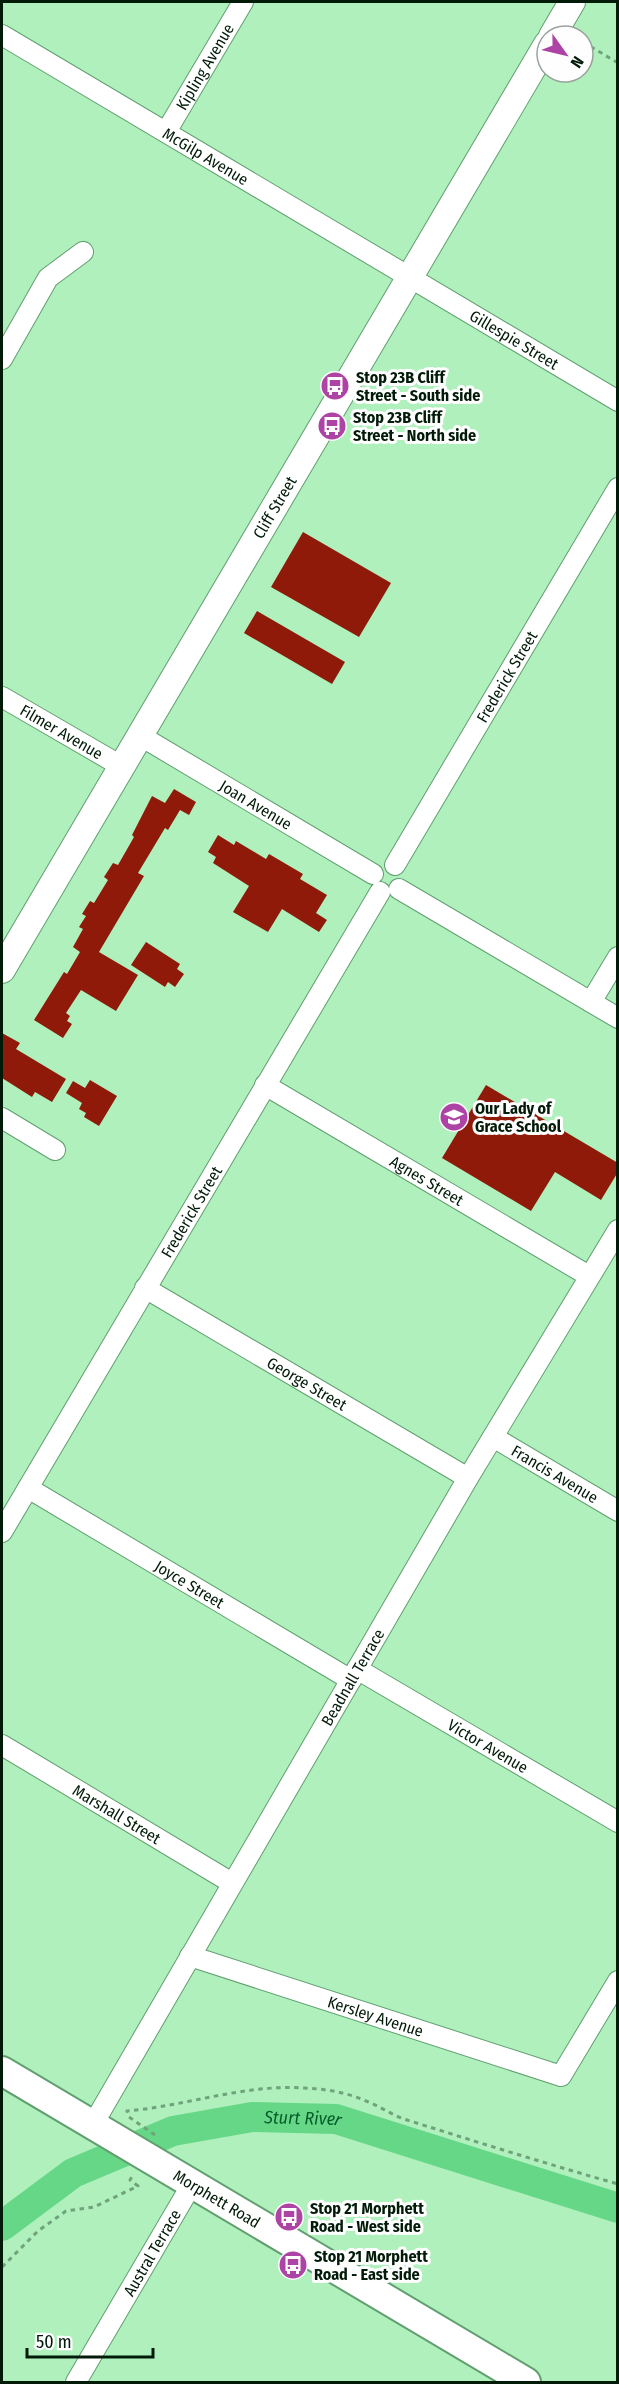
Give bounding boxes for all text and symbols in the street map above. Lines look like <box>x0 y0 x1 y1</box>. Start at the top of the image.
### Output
street label: Kipling Avenue <box>172 20 238 113</box>
north arrow <box>535 24 595 84</box>
text: N <box>566 53 588 71</box>
street label: McGilp Avenue <box>160 123 252 189</box>
street label: Gillespie Street <box>467 306 563 374</box>
place label: Stop 23B Cliff Street - South side <box>356 368 480 405</box>
bus stop icon: Stop 23B Cliff Street - South side <box>319 370 351 402</box>
place label: Stop 23B Cliff Street - North side <box>353 408 476 445</box>
bus stop icon: Stop 23B Cliff Street - North side <box>316 410 348 442</box>
street label: Cliff Street <box>249 472 301 542</box>
street label: Frederick Street <box>472 627 541 726</box>
street label: Filmer Avenue <box>17 700 107 763</box>
street label: Joan Avenue <box>216 776 296 833</box>
place label: Our Lady of Grace School <box>475 1099 562 1136</box>
school or university icon: Our Lady of Grace School <box>438 1101 470 1133</box>
street label: Agnes Street <box>387 1151 468 1210</box>
street label: Frederick Street <box>157 1162 226 1261</box>
street label: George Street <box>264 1353 351 1415</box>
street label: Francis Avenue <box>508 1441 602 1507</box>
street label: Joyce Street <box>151 1556 228 1612</box>
street label: Beadnall Terrace <box>317 1625 388 1729</box>
street label: Victor Avenue <box>445 1715 532 1777</box>
street label: Marshall Street <box>69 1780 165 1848</box>
street label: Kersley Avenue <box>325 1992 426 2040</box>
water label: Sturt River <box>263 2106 345 2131</box>
street label: Morphett Road <box>170 2165 264 2232</box>
place label: Stop 21 Morphett Road - West side <box>310 2199 424 2236</box>
bus stop icon: Stop 21 Morphett Road - West side <box>273 2201 305 2233</box>
street label: Austral Terrace <box>119 2206 185 2299</box>
place label: Stop 21 Morphett Road - East side <box>314 2247 428 2284</box>
bus stop icon: Stop 21 Morphett Road - East side <box>277 2249 309 2281</box>
scale bar <box>27 2321 153 2359</box>
text: 50 m <box>36 2331 72 2353</box>

